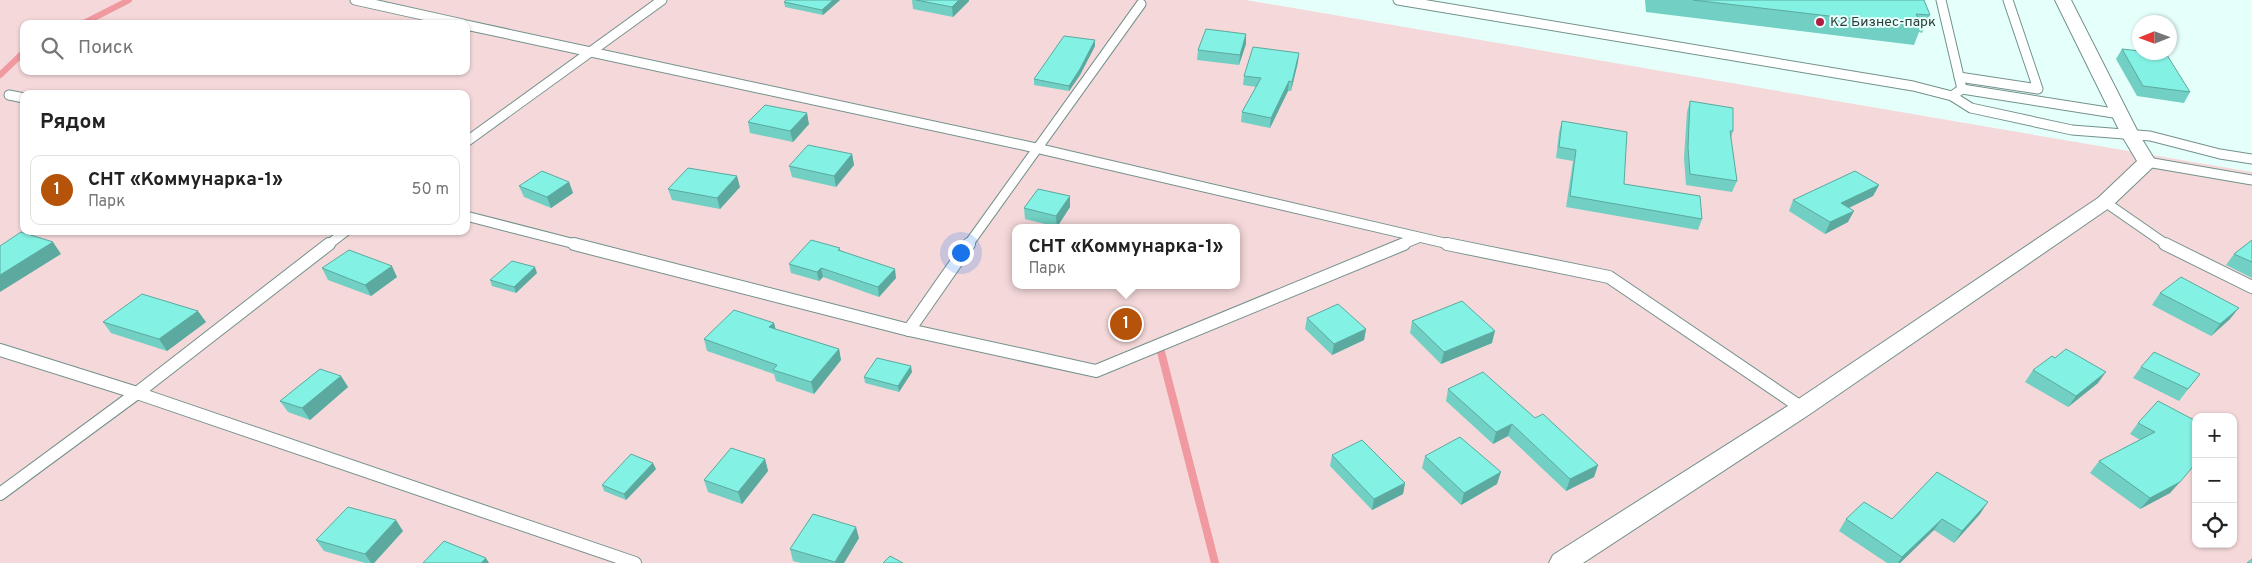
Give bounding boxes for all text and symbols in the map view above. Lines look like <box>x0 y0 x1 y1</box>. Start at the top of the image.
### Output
place label: К2 Бизнес-парк <box>1830 14 1936 31</box>
north arrow <box>2132 15 2177 60</box>
marker: К2 Бизнес-парк <box>1814 16 1826 28</box>
search box <box>20 20 470 75</box>
icon: search <box>38 34 66 62</box>
text: Поиск <box>78 36 134 60</box>
text: Рядом <box>40 109 106 136</box>
text: СНТ «Коммунарка-1» <box>88 168 283 192</box>
text: 1 <box>54 180 60 200</box>
text: 50 m <box>412 180 449 200</box>
text: Парк <box>88 192 125 212</box>
popup <box>1012 224 1240 289</box>
text: СНТ «Коммунарка-1» <box>1029 235 1223 259</box>
your location <box>948 240 974 266</box>
text: Парк <box>1029 259 1066 279</box>
pin: 1 <box>1110 305 1142 343</box>
map controls <box>2192 413 2237 548</box>
button: + <box>2192 413 2237 458</box>
button: − <box>2192 458 2237 503</box>
button: locate <box>2192 503 2237 548</box>

